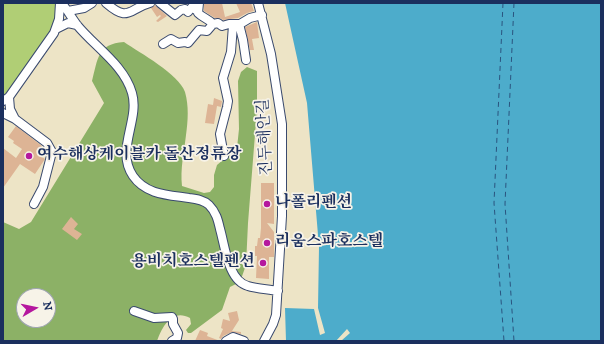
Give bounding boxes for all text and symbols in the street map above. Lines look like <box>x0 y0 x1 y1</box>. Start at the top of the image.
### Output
street label: 진두해안길 <box>254 98 278 176</box>
place label: 여수해상케이블카 돌산정류장 <box>37 146 241 166</box>
marker: 여수해상케이블카 돌산정류장 <box>24 151 34 161</box>
place label: 나폴리펜션 <box>275 194 352 214</box>
marker: 나폴리펜션 <box>262 199 272 209</box>
place label: 리움스파호스텔 <box>275 233 383 253</box>
marker: 리움스파호스텔 <box>262 238 272 248</box>
place label: 용비치호스텔펜션 <box>131 253 255 273</box>
marker: 용비치호스텔펜션 <box>258 258 268 268</box>
north arrow <box>16 288 56 328</box>
text: N <box>39 301 54 312</box>

